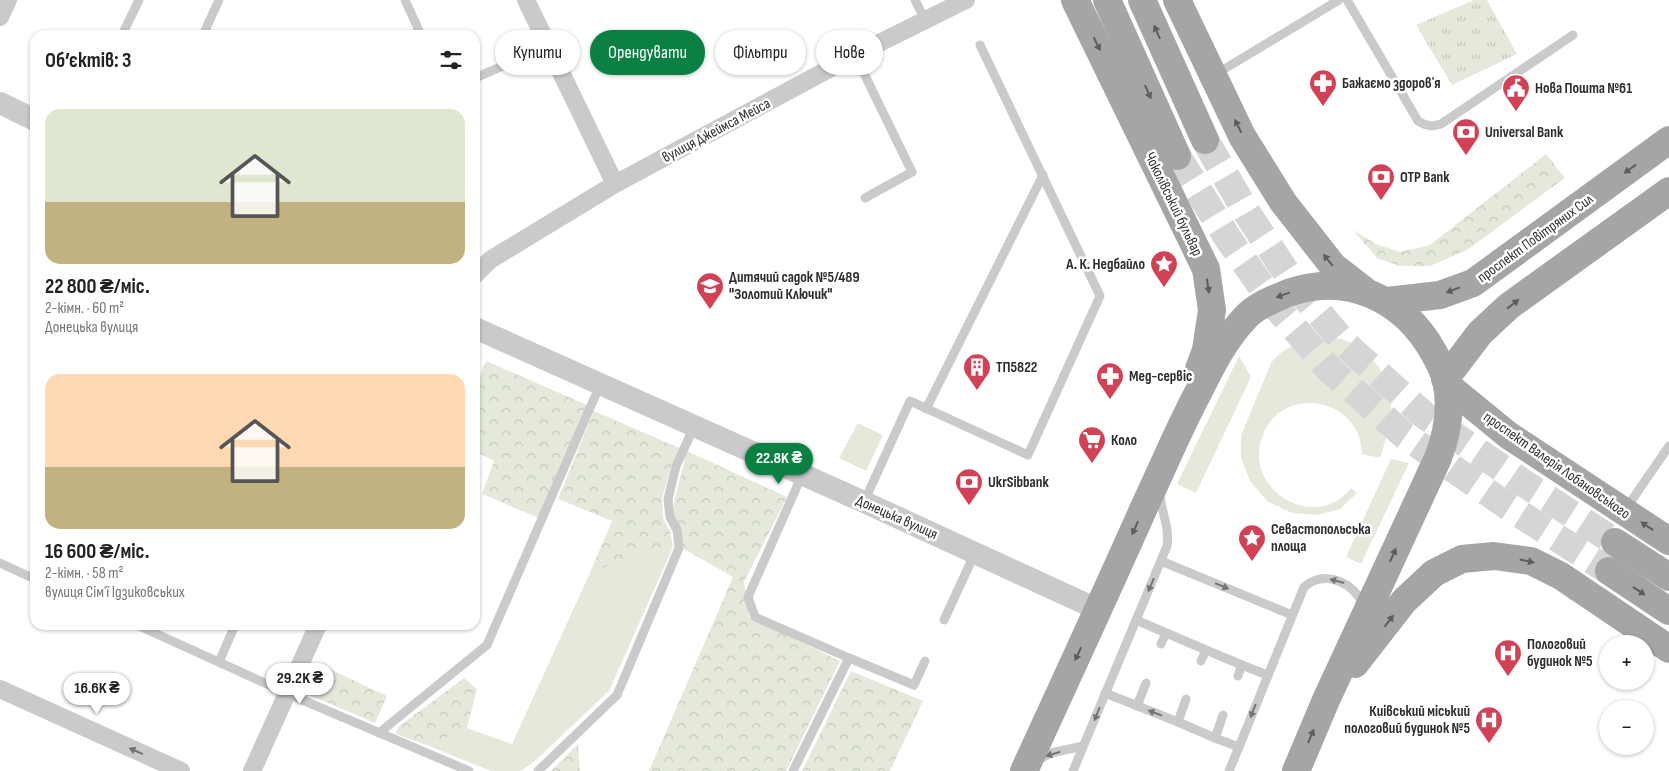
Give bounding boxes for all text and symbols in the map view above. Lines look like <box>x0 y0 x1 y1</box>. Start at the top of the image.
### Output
one-way arrow <box>1152 25 1160 39</box>
chip: Купити <box>495 30 580 75</box>
chip: Орендувати <box>590 30 705 75</box>
chip: Фільтри <box>715 30 806 75</box>
chip: Нове <box>816 30 883 75</box>
one-way arrow <box>1093 37 1101 51</box>
icon: filters <box>437 46 465 74</box>
text: Об’єктів: 3 <box>45 48 131 73</box>
pharmacy icon: Бажаємо здоровʼя <box>1308 68 1338 107</box>
public building icon: Нова Пошта №61 <box>1501 73 1531 112</box>
place label: Бажаємо здоровʼя <box>1342 74 1440 93</box>
place label: Нова Пошта №61 <box>1535 79 1632 98</box>
one-way arrow <box>1145 85 1153 99</box>
street label: вулиця Джеймса Мейса <box>659 94 774 167</box>
bank icon: Universal Bank <box>1451 117 1481 156</box>
one-way arrow <box>1233 119 1241 133</box>
place label: Universal Bank <box>1485 123 1564 142</box>
icon: home <box>210 141 300 231</box>
street label: Чоколівський бульвар <box>1140 149 1207 259</box>
bank icon: OTP Bank <box>1366 162 1396 201</box>
one-way arrow <box>1623 164 1637 174</box>
place label: OTP Bank <box>1400 168 1450 187</box>
street label: проспект Повітряних Сил <box>1474 190 1598 287</box>
place icon: А. К. Недбайло <box>1149 249 1179 288</box>
one-way arrow <box>1323 254 1334 267</box>
place label: А. К. Недбайло <box>1065 255 1145 274</box>
place label: Дитячий садок №5/489 "Золотий Ключик" <box>729 268 860 304</box>
school or university icon: Дитячий садок №5/489 "Золотий Ключик" <box>695 271 725 310</box>
text: 22 800 ₴/міс. <box>45 274 150 299</box>
one-way arrow <box>1205 279 1213 295</box>
one-way arrow <box>1445 286 1460 294</box>
one-way arrow <box>1276 292 1291 299</box>
text: 2-кімн. · 60 m² <box>45 299 124 318</box>
one-way arrow <box>1506 299 1520 309</box>
text: Донецька вулиця <box>45 318 138 337</box>
building icon: ТП5822 <box>962 352 992 391</box>
place label: ТП5822 <box>996 358 1037 377</box>
pharmacy icon: Мед-сервіс <box>1095 361 1125 400</box>
place label: Мед-сервіс <box>1129 367 1192 386</box>
icon: home <box>210 406 300 496</box>
street label: проспект Валерія Лобановського <box>1480 407 1634 523</box>
supermarket icon: Коло <box>1077 425 1107 464</box>
place label: Коло <box>1111 431 1137 450</box>
pin: 22.8K ₴ <box>733 442 825 485</box>
text: 22.8K ₴ <box>756 449 802 468</box>
bank icon: UkrSibbank <box>954 467 984 506</box>
place label: UkrSibbank <box>988 473 1049 492</box>
street label: Донецька вулиця <box>853 491 941 544</box>
place label: Севастопольська площа <box>1271 520 1371 556</box>
one-way arrow <box>1130 521 1138 535</box>
one-way arrow <box>1640 522 1653 531</box>
place icon: Севастопольська площа <box>1237 523 1267 562</box>
text: 16 600 ₴/міс. <box>45 539 150 564</box>
one-way arrow <box>1389 548 1397 562</box>
one-way arrow <box>1519 558 1535 566</box>
text: 2-кімн. · 58 m² <box>45 564 124 583</box>
one-way arrow <box>1329 577 1344 585</box>
one-way arrow <box>1146 578 1154 592</box>
text: вулиця Сімʼї Ідзиковських <box>45 583 185 602</box>
one-way arrow <box>1215 583 1229 591</box>
one-way arrow <box>1632 586 1646 596</box>
one-way arrow <box>1383 615 1394 628</box>
place label: Пологовий будинок №5 <box>1527 635 1593 671</box>
map controls <box>1599 635 1654 755</box>
button: + <box>1599 635 1654 690</box>
hospital icon: Пологовий будинок №5 <box>1493 638 1523 677</box>
one-way arrow <box>1074 647 1082 661</box>
pin: 29.2K ₴ <box>254 662 346 705</box>
text: 29.2K ₴ <box>277 669 323 688</box>
pin: 16.6K ₴ <box>51 672 143 715</box>
text: 16.6K ₴ <box>74 679 120 698</box>
button: − <box>1599 700 1654 755</box>
place label: Киівський міський пологовий будинок №5 <box>1344 702 1470 738</box>
one-way arrow <box>1249 704 1257 719</box>
hospital icon: Киівський міський пологовий будинок №5 <box>1474 705 1504 744</box>
one-way arrow <box>1092 707 1100 721</box>
one-way arrow <box>1147 709 1162 717</box>
one-way arrow <box>1307 728 1315 743</box>
one-way arrow <box>129 746 143 754</box>
one-way arrow <box>1045 750 1060 758</box>

